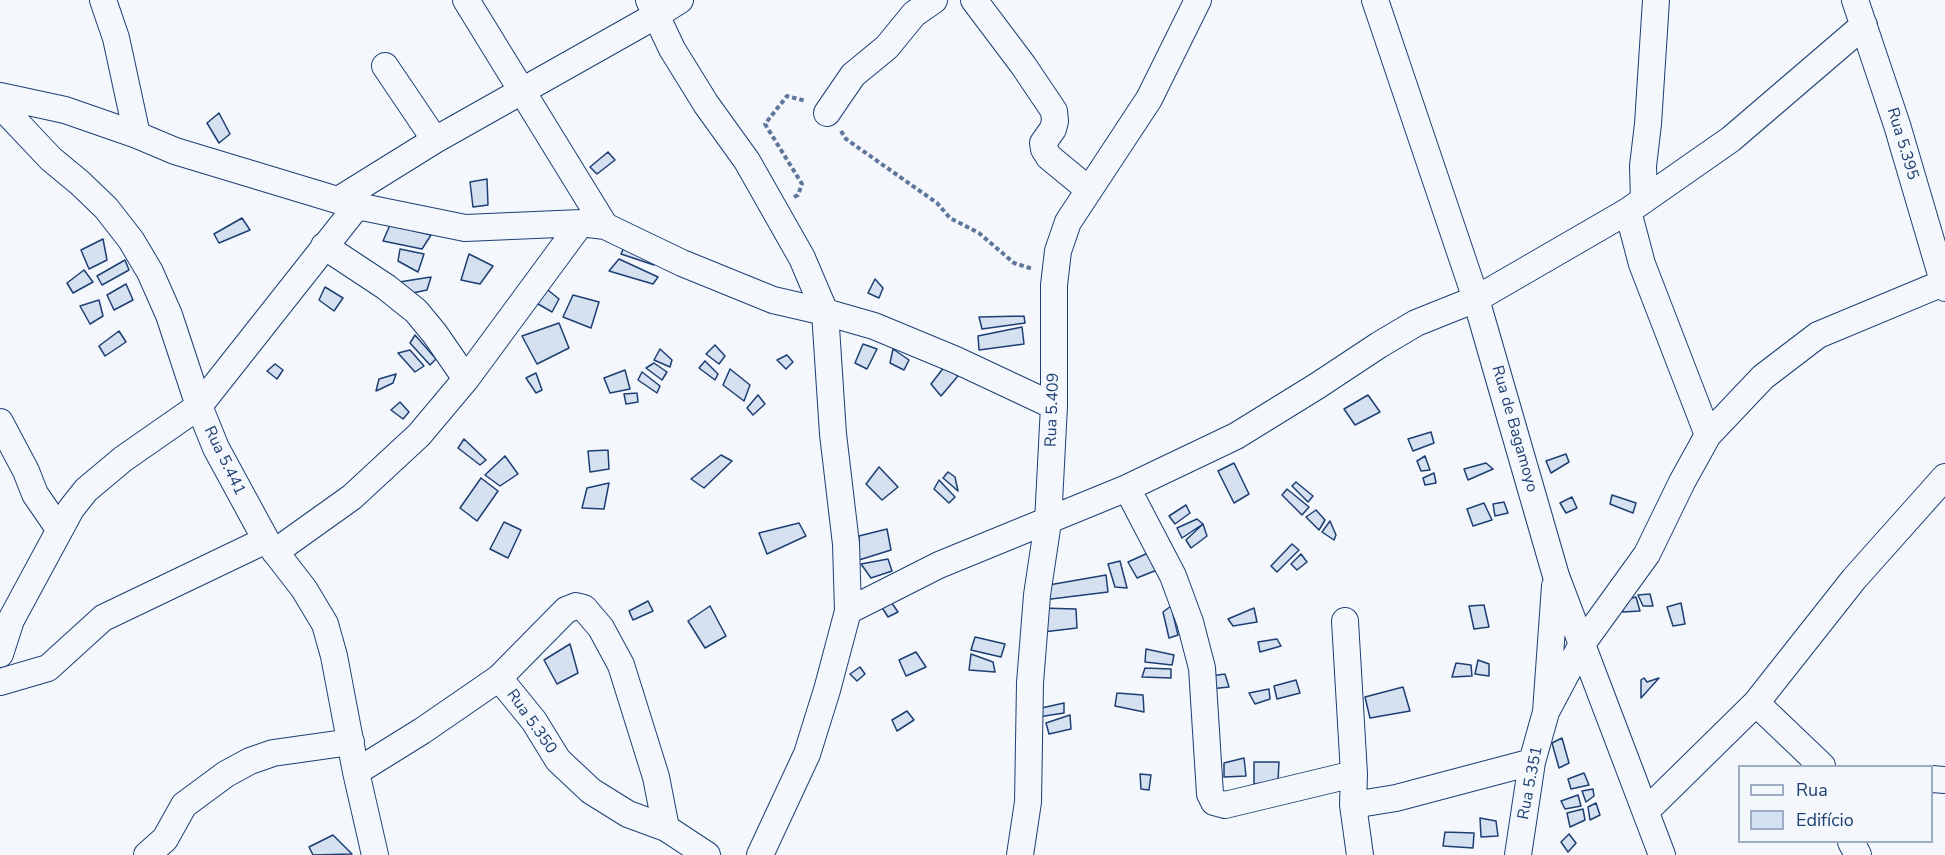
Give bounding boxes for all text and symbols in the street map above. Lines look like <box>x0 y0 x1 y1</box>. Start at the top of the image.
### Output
street label: Rua 5.395 <box>1882 106 1922 182</box>
street label: Rua de Bagamoyo <box>1487 363 1541 495</box>
street label: Rua 5.409 <box>1042 373 1064 447</box>
street label: Rua 5.441 <box>199 423 249 499</box>
street label: Rua 5.350 <box>502 686 560 758</box>
street label: Rua 5.351 <box>1514 745 1548 821</box>
legend <box>1738 765 1933 843</box>
text: Rua <box>1796 778 1828 802</box>
text: Edifício <box>1796 808 1854 832</box>

